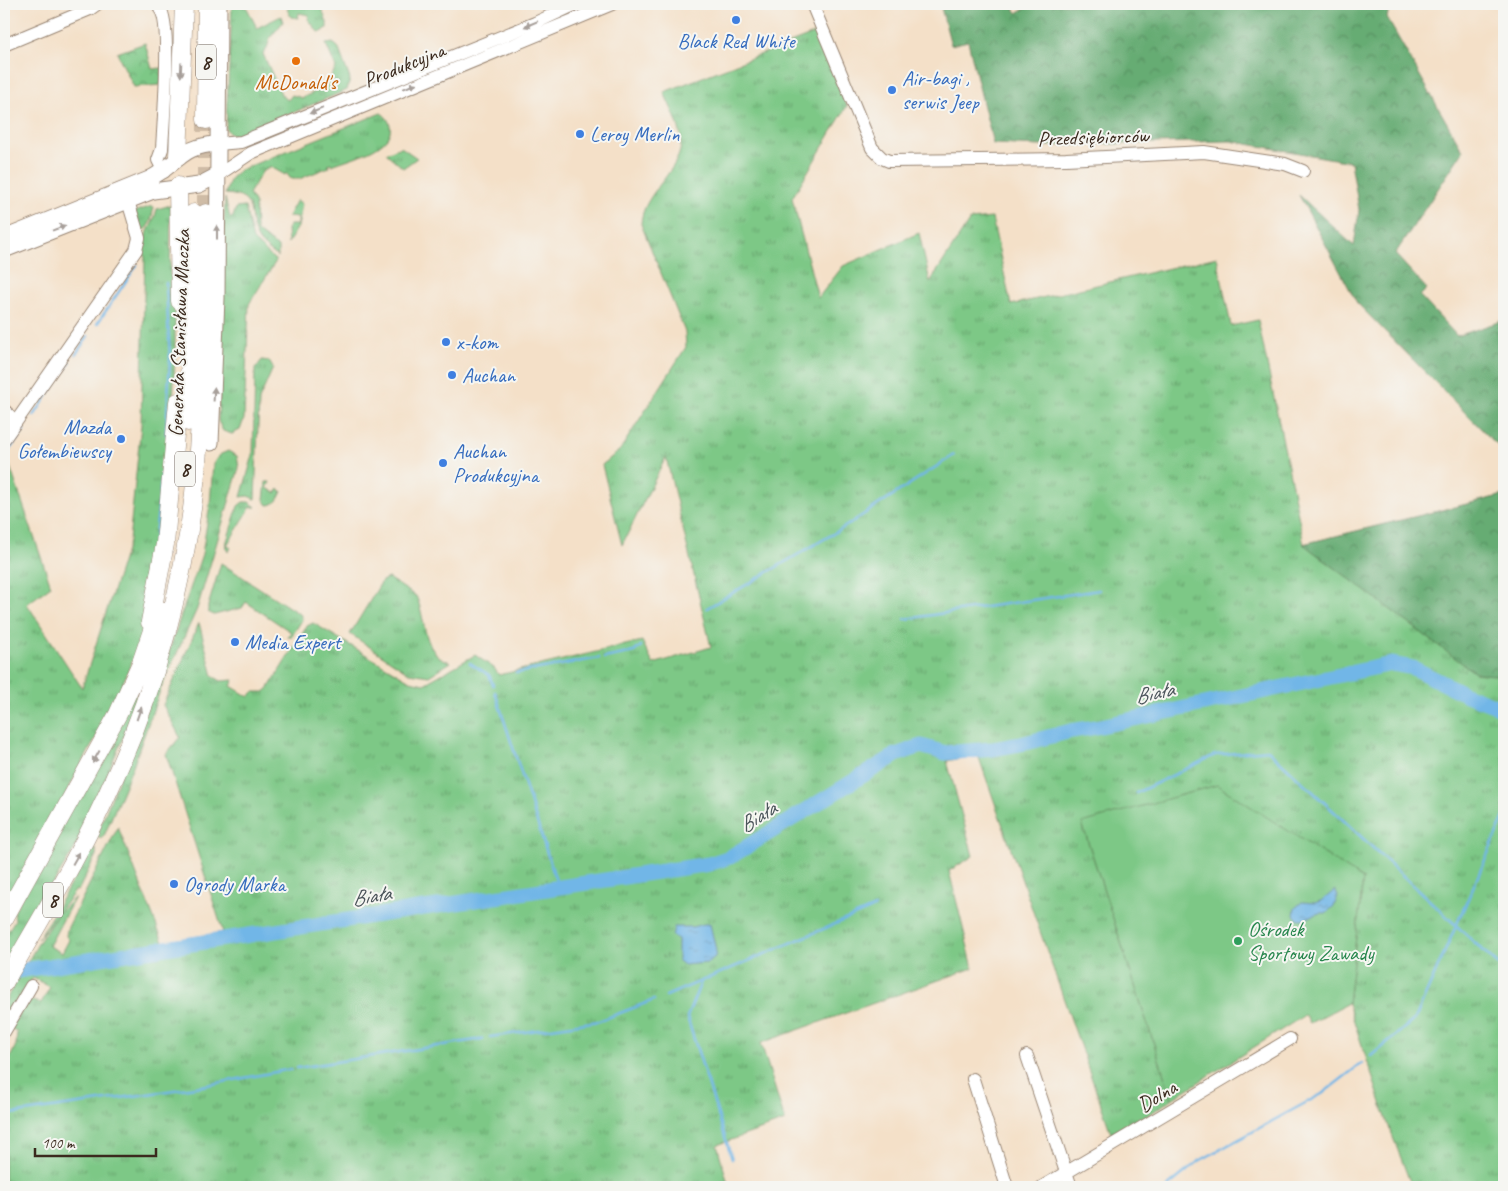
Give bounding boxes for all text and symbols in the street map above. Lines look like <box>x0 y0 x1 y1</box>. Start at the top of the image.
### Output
marker: Black Red White <box>730 14 742 26</box>
one-way arrow <box>524 20 538 28</box>
place label: Black Red White <box>678 28 797 54</box>
street label: Produkcyjna <box>360 36 451 93</box>
road number: 8 <box>196 44 216 80</box>
marker: McDonald's <box>290 55 302 67</box>
one-way arrow <box>177 62 185 78</box>
place label: Air-bagi , serwis Jeep <box>902 65 980 115</box>
place label: McDonald's <box>255 69 339 95</box>
one-way arrow <box>403 82 418 90</box>
marker: Air-bagi , serwis Jeep <box>886 84 898 96</box>
one-way arrow <box>308 107 323 115</box>
place label: Leroy Merlin <box>590 121 680 147</box>
street label: Przedsiębiorców <box>1037 122 1151 152</box>
marker: Leroy Merlin <box>574 128 586 140</box>
one-way arrow <box>52 224 66 232</box>
one-way arrow <box>213 224 221 240</box>
street label: Generała Stanisława Maczka <box>162 227 196 437</box>
place label: x-kom <box>456 329 499 355</box>
marker: x-kom <box>440 336 452 348</box>
place label: Auchan <box>462 362 517 388</box>
marker: Auchan <box>446 369 458 381</box>
one-way arrow <box>210 386 218 402</box>
place label: Mazda Gołembiewscy <box>18 414 113 464</box>
marker: Mazda Gołembiewscy <box>115 433 127 445</box>
place label: Auchan Produkcyjna <box>453 438 541 488</box>
road number: 8 <box>175 452 195 486</box>
marker: Auchan Produkcyjna <box>437 457 449 469</box>
place label: Media Expert <box>245 629 342 655</box>
marker: Media Expert <box>229 636 241 648</box>
water label: Biała <box>1132 675 1179 711</box>
one-way arrow <box>136 706 143 721</box>
one-way arrow <box>91 751 100 764</box>
water label: Biała <box>734 793 784 839</box>
one-way arrow <box>72 851 81 865</box>
place label: Ogrody Marka <box>184 871 288 897</box>
marker: Ogrody Marka <box>168 878 180 890</box>
water label: Biała <box>350 879 395 913</box>
road number: 8 <box>43 882 63 918</box>
place label: Ośrodek Sportowy Zawady <box>1248 916 1375 966</box>
marker: Ośrodek Sportowy Zawady <box>1232 935 1244 947</box>
street label: Dolna <box>1133 1073 1183 1118</box>
scale bar <box>35 1126 156 1158</box>
text: 100 m <box>42 1134 76 1153</box>

